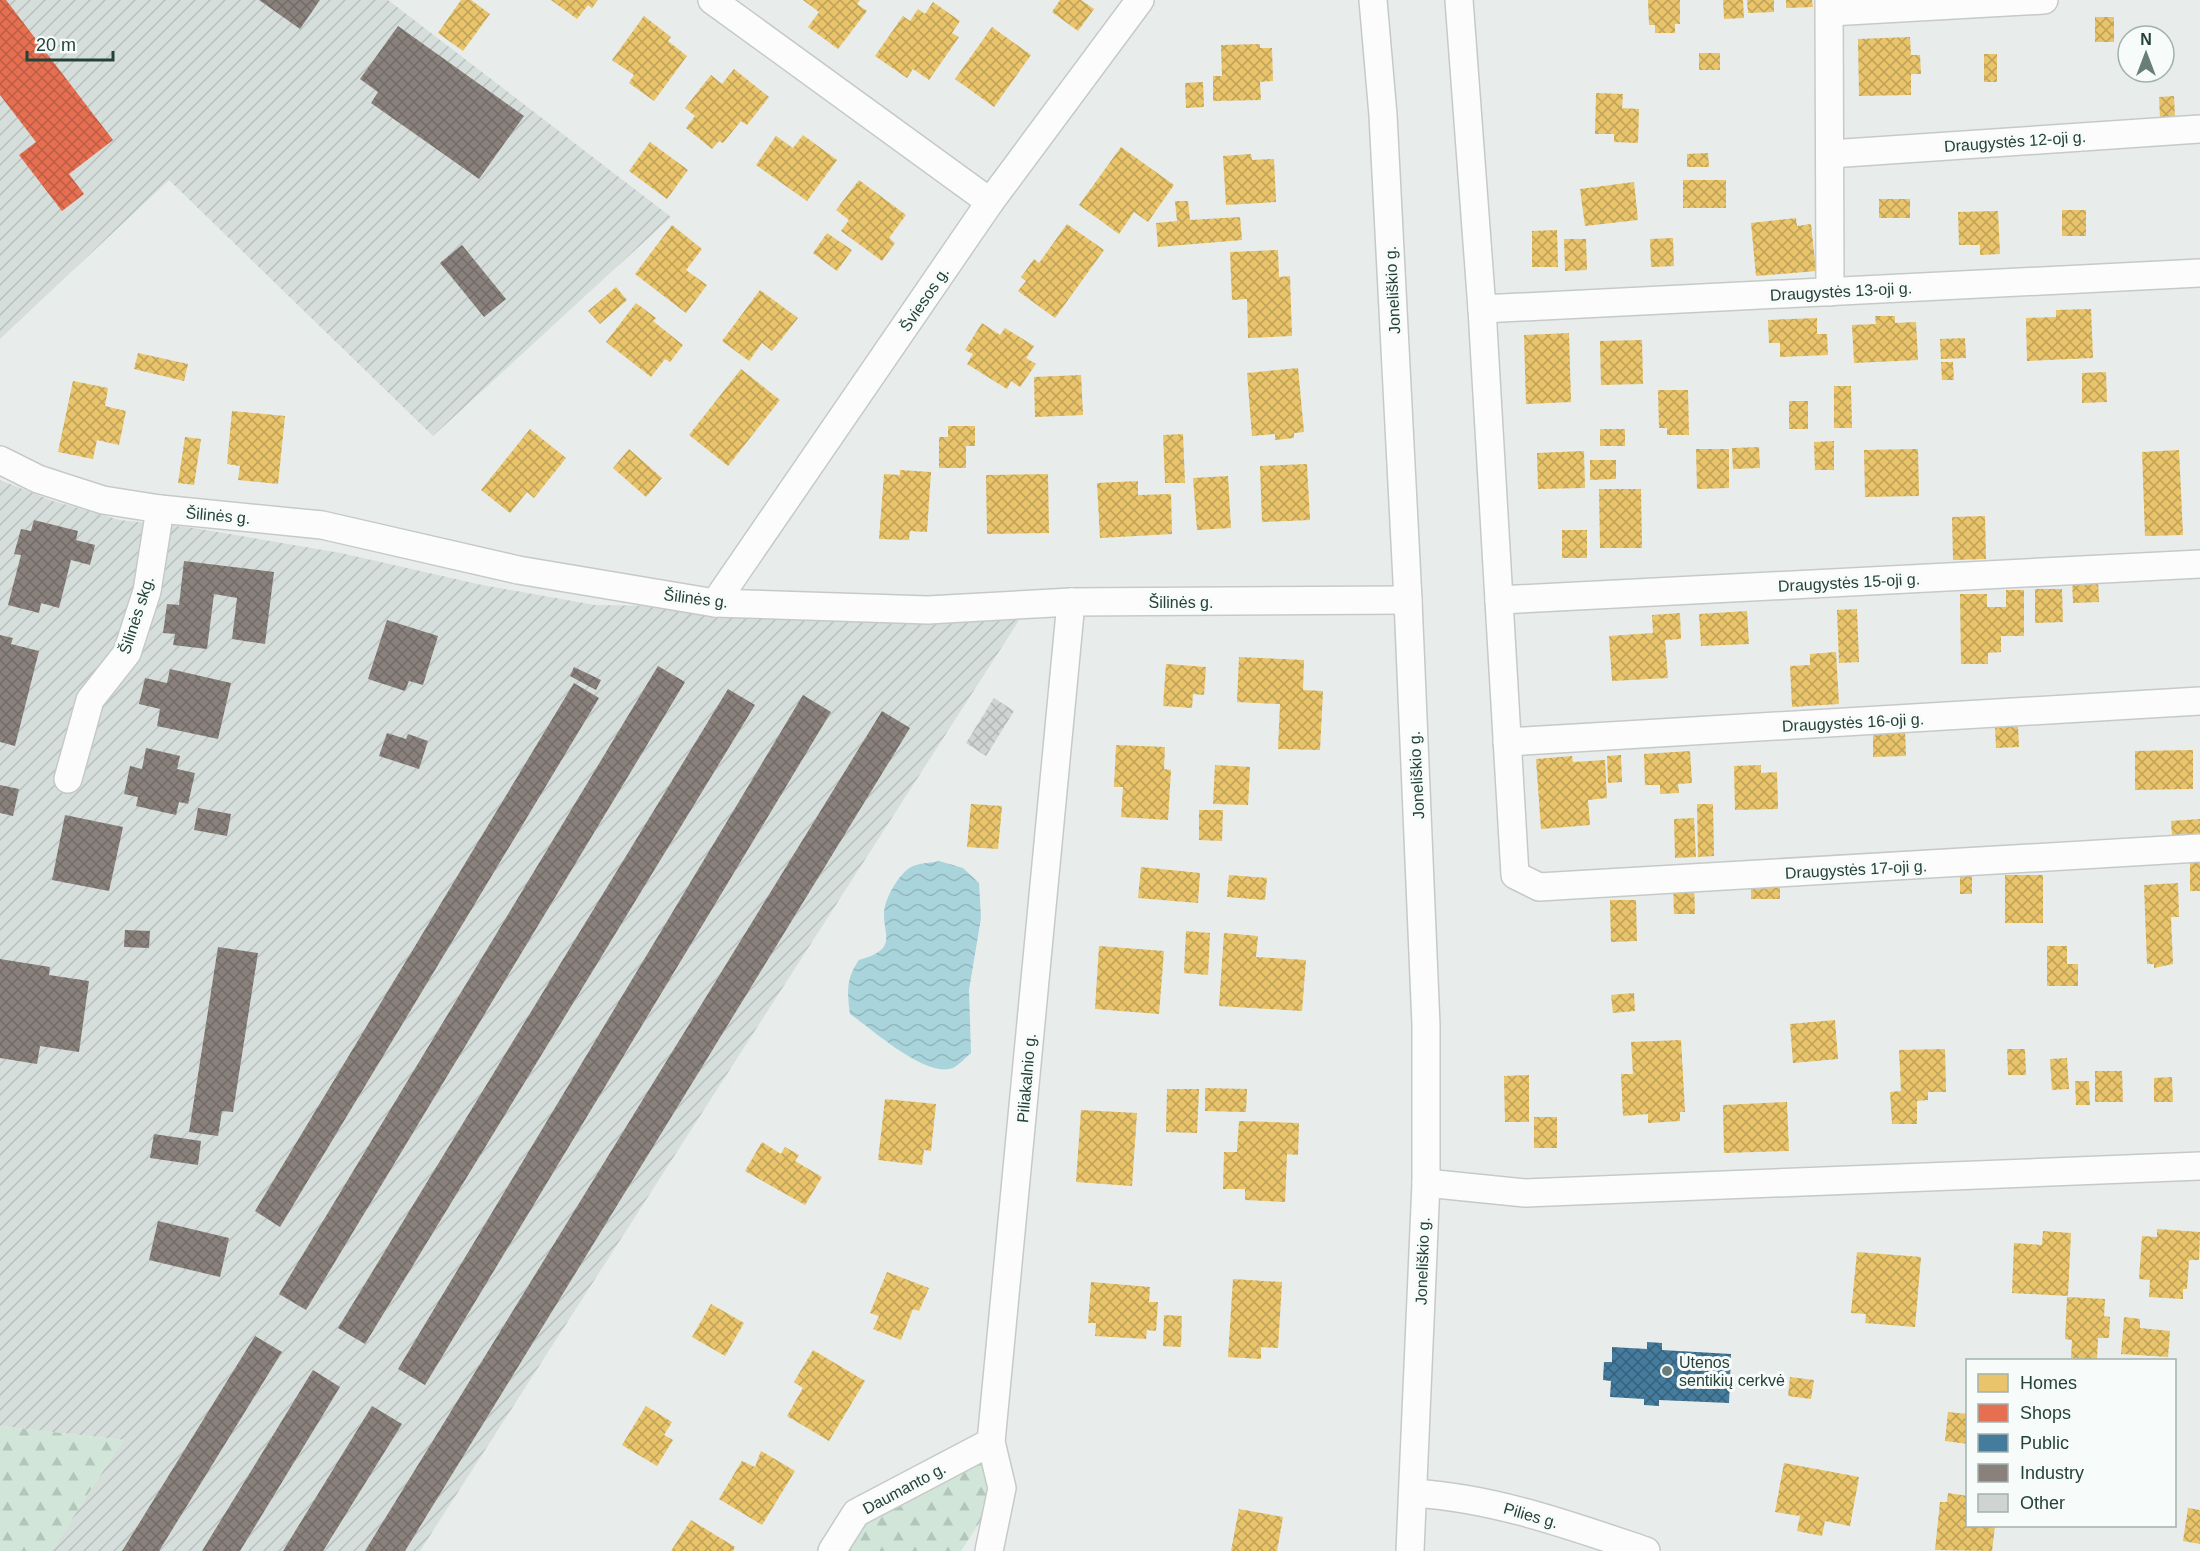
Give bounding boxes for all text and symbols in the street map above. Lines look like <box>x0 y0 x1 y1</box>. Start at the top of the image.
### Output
scale bar <box>27 24 112 62</box>
north arrow <box>2116 24 2176 84</box>
text: N <box>2140 31 2152 48</box>
text: 20 m <box>36 35 76 55</box>
street label: Draugystės 12-oji g. <box>1943 128 2087 155</box>
street label: Joneliškio g. <box>1382 246 1403 334</box>
street label: Šviesos g. <box>896 263 952 335</box>
street label: Draugystės 13-oji g. <box>1770 279 1913 304</box>
street label: Šilinės g. <box>185 503 251 527</box>
street label: Draugystės 15-oji g. <box>1778 570 1921 595</box>
street label: Šilinės skg. <box>115 574 157 656</box>
street label: Šilinės g. <box>663 585 729 611</box>
street label: Šilinės g. <box>1149 593 1213 611</box>
street label: Draugystės 16-oji g. <box>1782 710 1925 735</box>
street label: Joneliškio g. <box>1406 731 1427 819</box>
street label: Draugystės 17-oji g. <box>1785 857 1928 882</box>
street label: Piliakalnio g. <box>1014 1033 1039 1124</box>
street label: Joneliškio g. <box>1412 1217 1433 1305</box>
place label: Utenos sentikių cerkvė <box>1679 1354 1785 1389</box>
legend <box>1966 1359 2176 1527</box>
marker: Utenos sentikių cerkvė <box>1660 1364 1674 1378</box>
text: Homes <box>2020 1373 2077 1393</box>
text: Shops <box>2020 1403 2071 1423</box>
text: Public <box>2020 1433 2069 1453</box>
street label: Daumanto g. <box>860 1459 949 1517</box>
text: Industry <box>2020 1463 2084 1483</box>
text: Other <box>2020 1493 2065 1513</box>
street label: Pilies g. <box>1502 1500 1560 1531</box>

